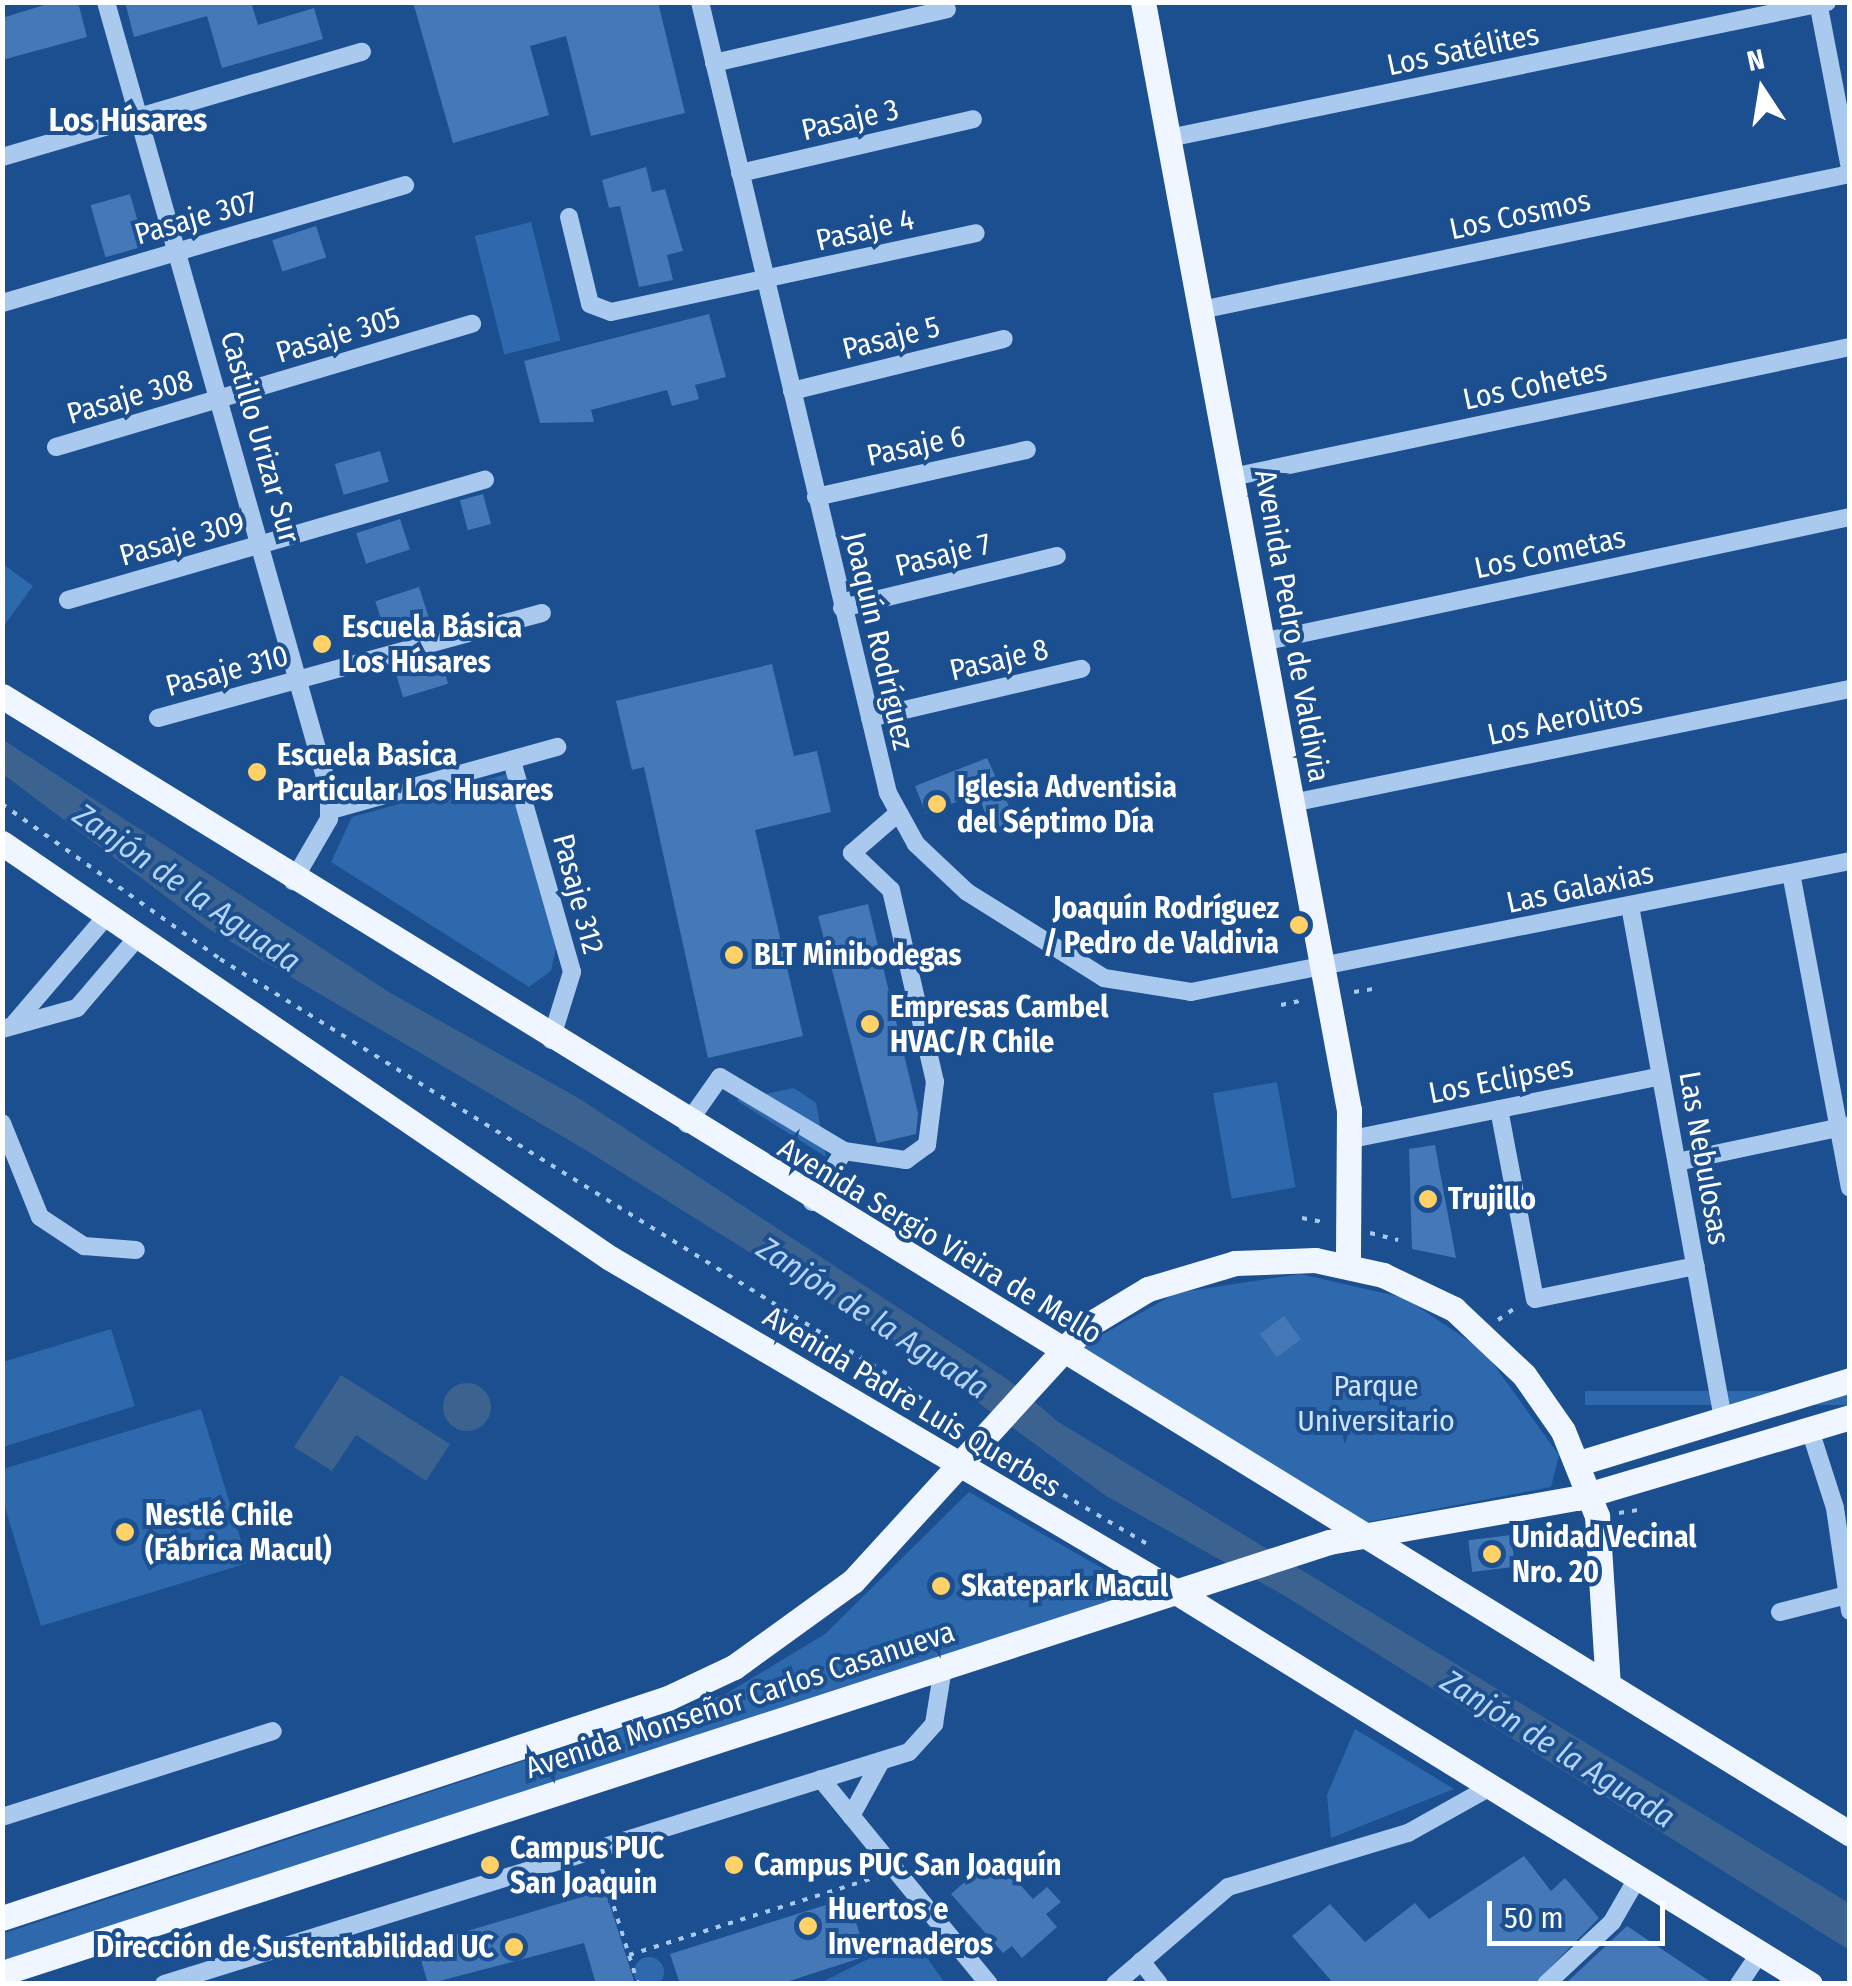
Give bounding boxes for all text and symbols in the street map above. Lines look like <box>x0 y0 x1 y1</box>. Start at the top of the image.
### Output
street label: Los Satélites <box>1384 16 1542 84</box>
north arrow <box>1712 40 1812 140</box>
text: N <box>1744 42 1767 78</box>
street label: Pasaje 3 <box>798 91 902 149</box>
district label: Los Húsares <box>49 101 207 139</box>
street label: Pasaje 307 <box>131 183 261 253</box>
street label: Los Cosmos <box>1446 183 1594 247</box>
street label: Pasaje 4 <box>812 201 918 259</box>
street label: Pasaje 305 <box>272 299 404 371</box>
street label: Pasaje 5 <box>839 309 943 367</box>
street label: Castillo Urizar Sur <box>213 327 307 547</box>
street label: Los Cohetes <box>1460 352 1610 418</box>
street label: Pasaje 308 <box>63 362 197 432</box>
street label: Pasaje 6 <box>863 418 969 474</box>
street label: Avenida Pedro de Valdivia <box>1247 467 1337 785</box>
street label: Pasaje 309 <box>115 504 249 574</box>
street label: Los Cometas <box>1471 519 1629 587</box>
street label: Pasaje 7 <box>891 526 995 584</box>
street label: Joaquín Rodríguez <box>836 529 922 753</box>
place label: Escuela Básica Los Húsares <box>342 609 522 680</box>
street label: Pasaje 8 <box>946 631 1052 689</box>
marker: Escuela Básica Los Húsares <box>311 633 333 655</box>
street label: Pasaje 310 <box>162 637 292 705</box>
street label: Los Aerolitos <box>1484 685 1646 753</box>
place label: Escuela Basica Particular Los Husares <box>277 737 553 808</box>
marker: Escuela Basica Particular Los Husares <box>246 761 268 783</box>
place label: Iglesia Adventisia del Séptimo Día <box>957 769 1177 840</box>
marker: Iglesia Adventisia del Séptimo Día <box>926 793 948 815</box>
water label: Zanjón de la Aguada <box>66 795 308 981</box>
street label: Pasaje 312 <box>545 830 611 958</box>
street label: Las Galaxias <box>1503 855 1657 921</box>
place label: Joaquín Rodríguez / Pedro de Valdivia <box>1043 890 1279 960</box>
marker: Joaquín Rodríguez / Pedro de Valdivia <box>1288 914 1310 936</box>
place label: BLT Minibodegas <box>754 937 962 973</box>
marker: BLT Minibodegas <box>723 944 745 966</box>
place label: Empresas Cambel HVAC/R Chile <box>890 989 1108 1060</box>
marker: Empresas Cambel HVAC/R Chile <box>859 1013 881 1035</box>
street label: Los Eclipses <box>1426 1048 1576 1112</box>
street label: Las Nebulosas <box>1671 1068 1737 1248</box>
street label: Avenida Sergio Vieira de Mello <box>772 1130 1108 1352</box>
place label: Trujillo <box>1448 1181 1536 1217</box>
marker: Trujillo <box>1417 1188 1439 1210</box>
water label: Zanjón de la Aguada <box>750 1229 996 1407</box>
street label: Avenida Padre Luis Querbes <box>757 1299 1067 1505</box>
park label: Parque Universitario <box>1297 1368 1455 1438</box>
place label: Nestlé Chile (Fábrica Macul) <box>145 1497 331 1568</box>
place label: Unidad Vecinal Nro. 20 <box>1512 1519 1697 1590</box>
marker: Nestlé Chile (Fábrica Macul) <box>114 1521 136 1543</box>
marker: Unidad Vecinal Nro. 20 <box>1481 1543 1503 1565</box>
place label: Skatepark Macul <box>961 1568 1168 1604</box>
marker: Skatepark Macul <box>930 1575 952 1597</box>
street label: Avenida Monseñor Carlos Casanueva <box>521 1614 959 1786</box>
water label: Zanjón de la Aguada <box>1434 1662 1682 1836</box>
place label: Campus PUC San Joaquin <box>510 1830 664 1900</box>
place label: Campus PUC San Joaquín <box>754 1847 1062 1883</box>
marker: Campus PUC San Joaquin <box>479 1854 501 1876</box>
marker: Campus PUC San Joaquín <box>723 1854 745 1876</box>
scale bar <box>1492 1881 1670 1943</box>
place label: Huertos e Invernaderos <box>828 1891 993 1962</box>
text: 50 m <box>1504 1900 1564 1936</box>
marker: Huertos e Invernaderos <box>797 1915 819 1937</box>
place label: Dirección de Sustentabilidad UC <box>96 1929 494 1965</box>
marker: Dirección de Sustentabilidad UC <box>503 1936 525 1958</box>

